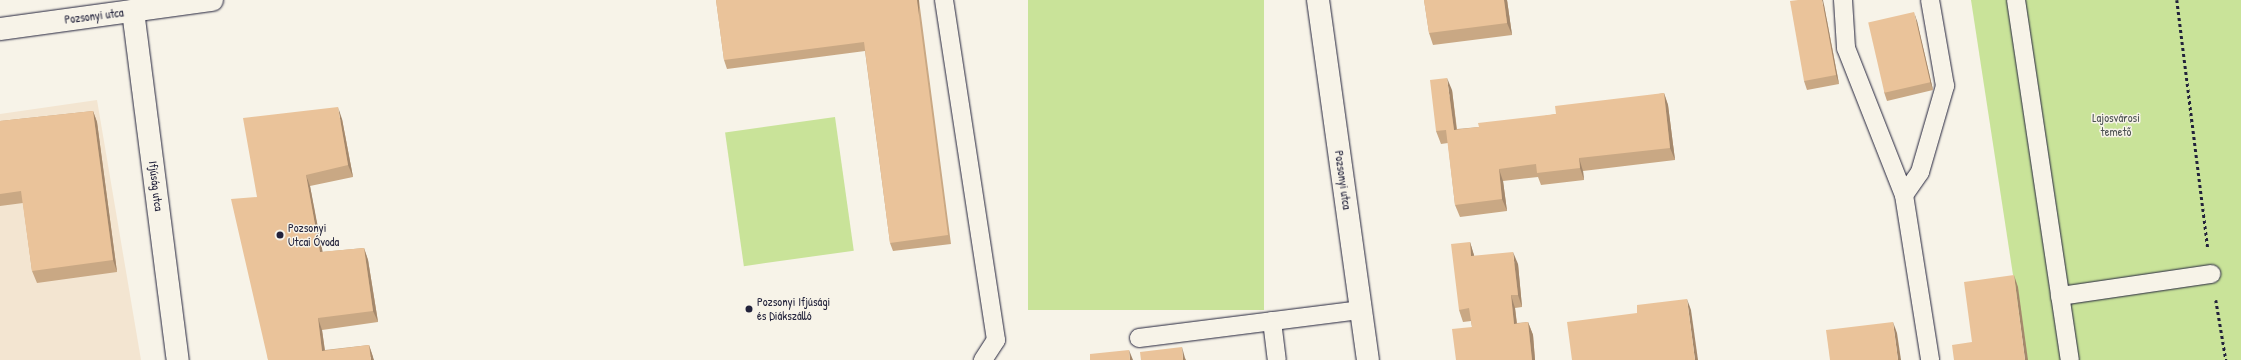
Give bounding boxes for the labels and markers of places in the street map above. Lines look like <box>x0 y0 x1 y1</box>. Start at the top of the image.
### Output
place label: Pozsonyi Utcai Óvoda <box>288 221 339 249</box>
marker: Pozsonyi Utcai Óvoda <box>275 230 285 240</box>
place label: Pozsonyi Ifjúsági és Diákszálló <box>757 295 830 323</box>
marker: Pozsonyi Ifjúsági és Diákszálló <box>744 304 754 314</box>

